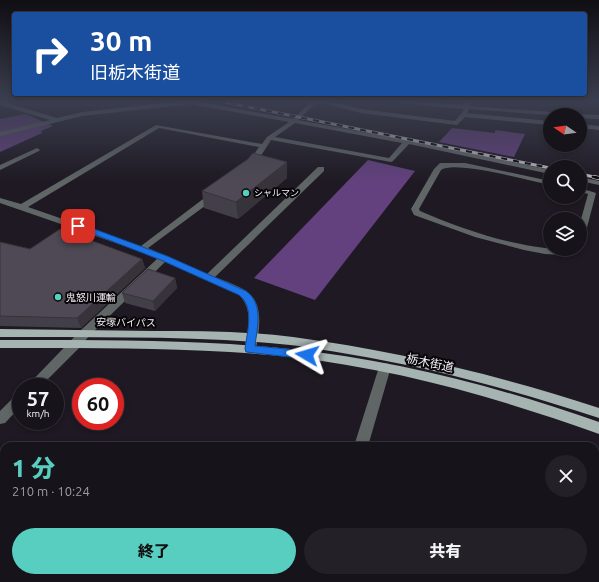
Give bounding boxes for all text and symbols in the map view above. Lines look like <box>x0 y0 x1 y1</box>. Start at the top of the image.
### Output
text: 30 m <box>90 25 152 56</box>
icon: right <box>24 28 76 80</box>
text: 旧栃木街道 <box>90 62 180 82</box>
north arrow <box>543 108 587 152</box>
map controls <box>543 108 587 256</box>
button: search <box>543 160 587 204</box>
marker: シャルマン <box>241 188 251 198</box>
place label: シャルマン <box>254 188 299 198</box>
pin <box>61 209 95 243</box>
button: layers <box>543 212 587 256</box>
icon: arrive <box>67 215 89 237</box>
marker: 鬼怒川運輸 <box>53 292 63 302</box>
place label: 鬼怒川運輸 <box>66 292 116 303</box>
street label: 安塚バイパス <box>96 316 156 329</box>
position arrow <box>286 334 328 376</box>
street label: 栃木街道 <box>405 351 455 374</box>
speed limit sign: 60 <box>72 378 124 430</box>
text: 57 <box>27 387 49 410</box>
text: km/h <box>26 408 50 419</box>
text: 1 分 <box>12 455 55 482</box>
button: close <box>545 455 587 497</box>
text: 210 m · 10:24 <box>12 484 90 498</box>
button: 終了 <box>12 528 296 574</box>
button: 共有 <box>304 528 587 574</box>

